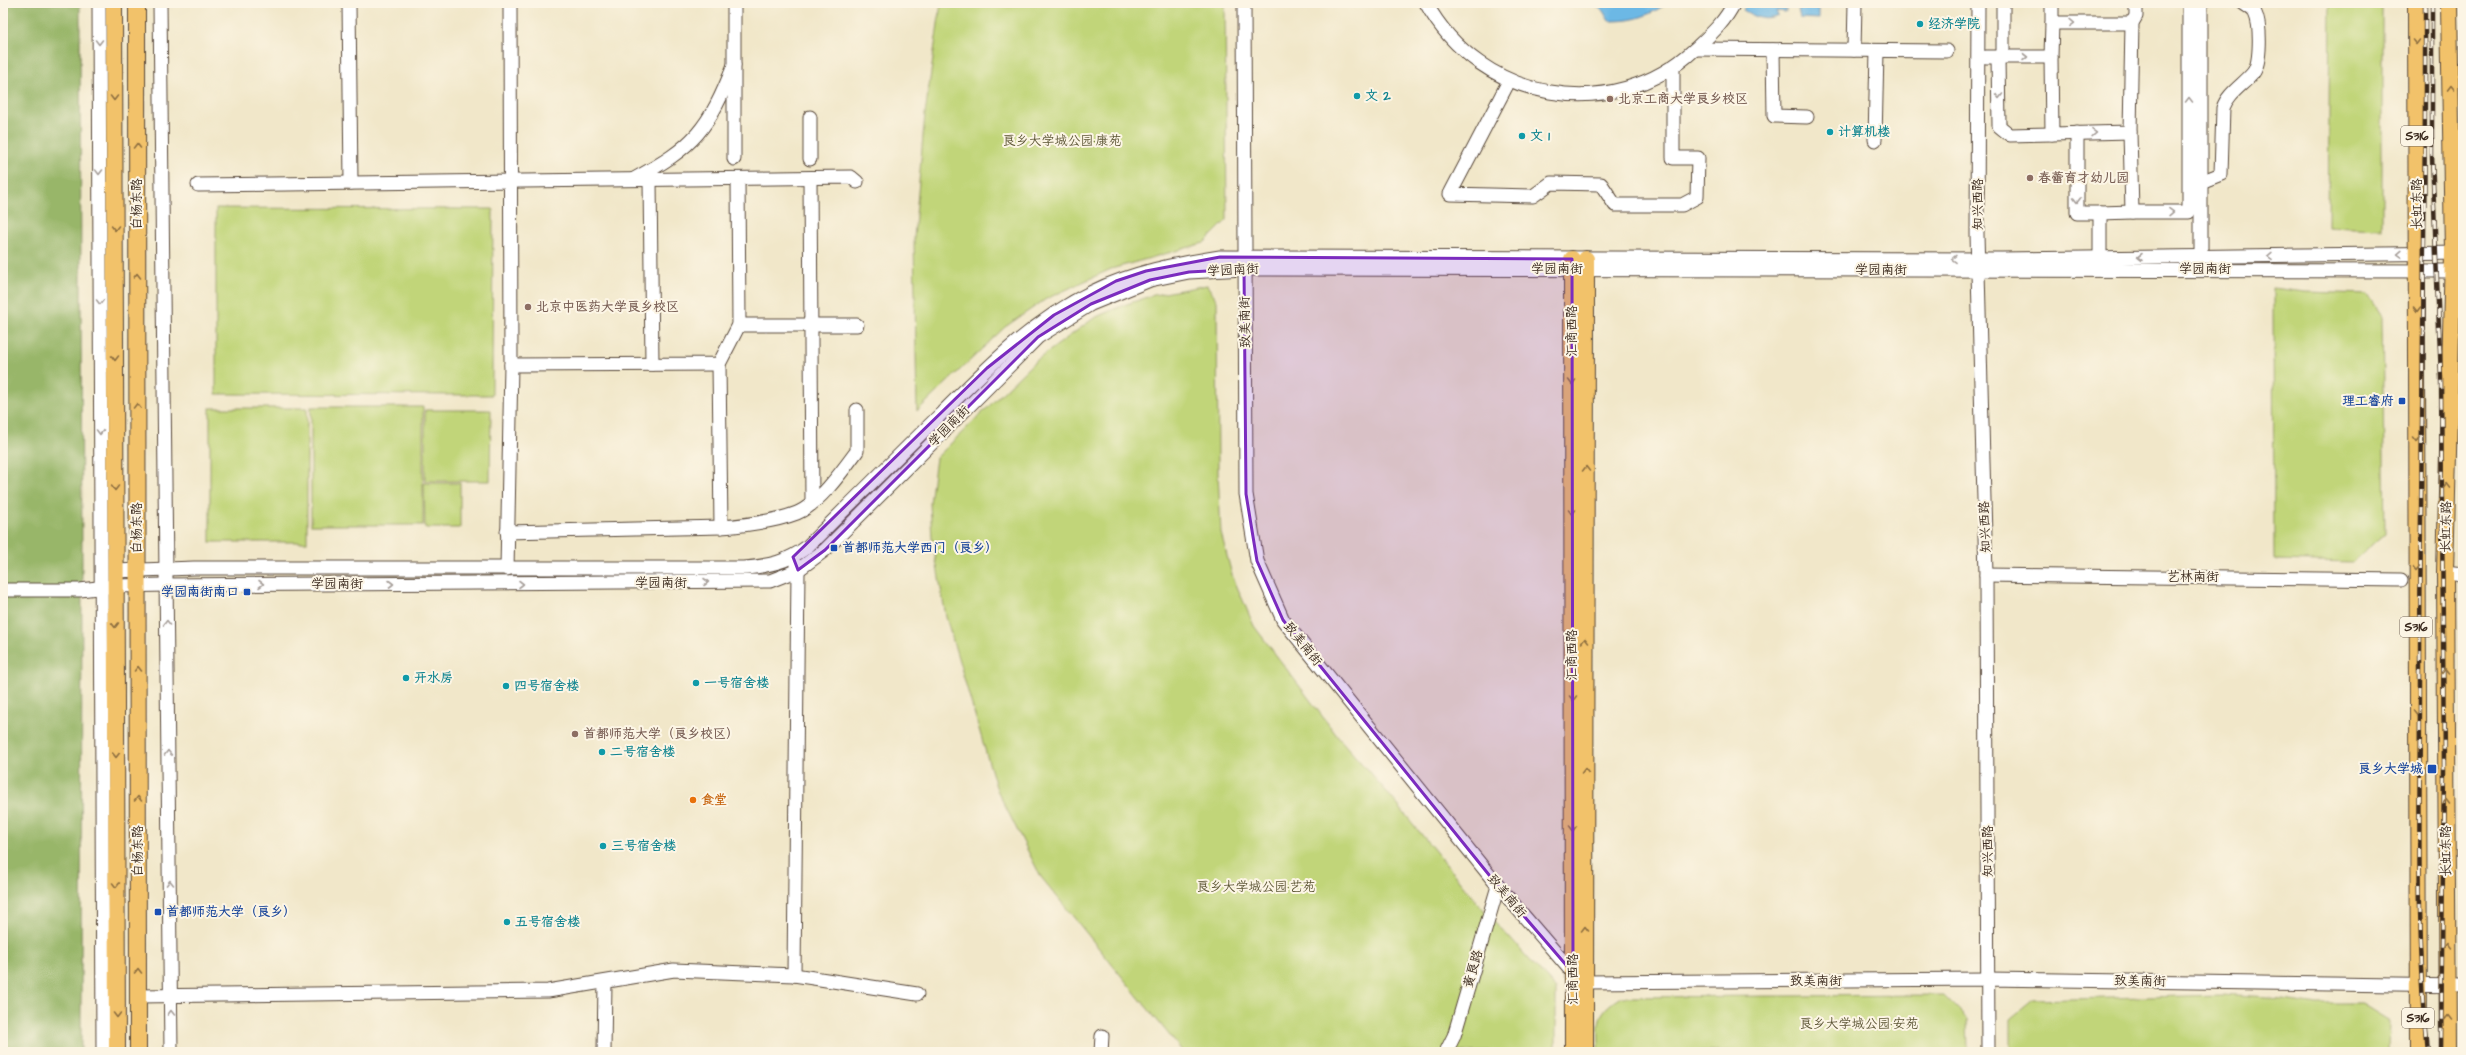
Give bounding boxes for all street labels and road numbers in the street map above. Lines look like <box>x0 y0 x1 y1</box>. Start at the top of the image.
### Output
road number: S316 <box>2401 126 2433 146</box>
street label: 白杨东路 <box>128 178 146 230</box>
street label: 知兴西路 <box>1969 178 1987 230</box>
street label: 长虹东路 <box>2408 178 2426 230</box>
street label: 学园南街 <box>1207 260 1259 280</box>
street label: 学园南街 <box>1531 260 1583 278</box>
street label: 学园南街 <box>2179 260 2231 278</box>
street label: 学园南街 <box>1855 261 1907 279</box>
street label: 致美南街 <box>1236 296 1254 348</box>
street label: 汇商西路 <box>1563 305 1581 357</box>
street label: 学园南街 <box>924 401 974 451</box>
street label: 知兴西路 <box>1975 501 1995 553</box>
street label: 长虹东路 <box>2437 501 2455 553</box>
street label: 白杨东路 <box>128 502 146 554</box>
street label: 艺林南街 <box>2167 568 2219 586</box>
street label: 学园南街 <box>635 574 687 592</box>
street label: 学园南街 <box>311 575 363 593</box>
road number: S316 <box>2400 617 2432 637</box>
street label: 致美南街 <box>1280 618 1326 670</box>
street label: 汇商西路 <box>1563 629 1581 681</box>
street label: 白杨东路 <box>129 825 147 877</box>
street label: 知兴西路 <box>1979 825 1997 877</box>
street label: 长虹东路 <box>2437 825 2455 877</box>
street label: 致美南街 <box>1483 870 1531 922</box>
street label: 黄良路 <box>1459 948 1487 990</box>
street label: 汇商西路 <box>1564 953 1582 1005</box>
street label: 致美南街 <box>1790 972 1842 990</box>
street label: 致美南街 <box>2114 972 2166 990</box>
road number: S316 <box>2402 1008 2434 1028</box>

